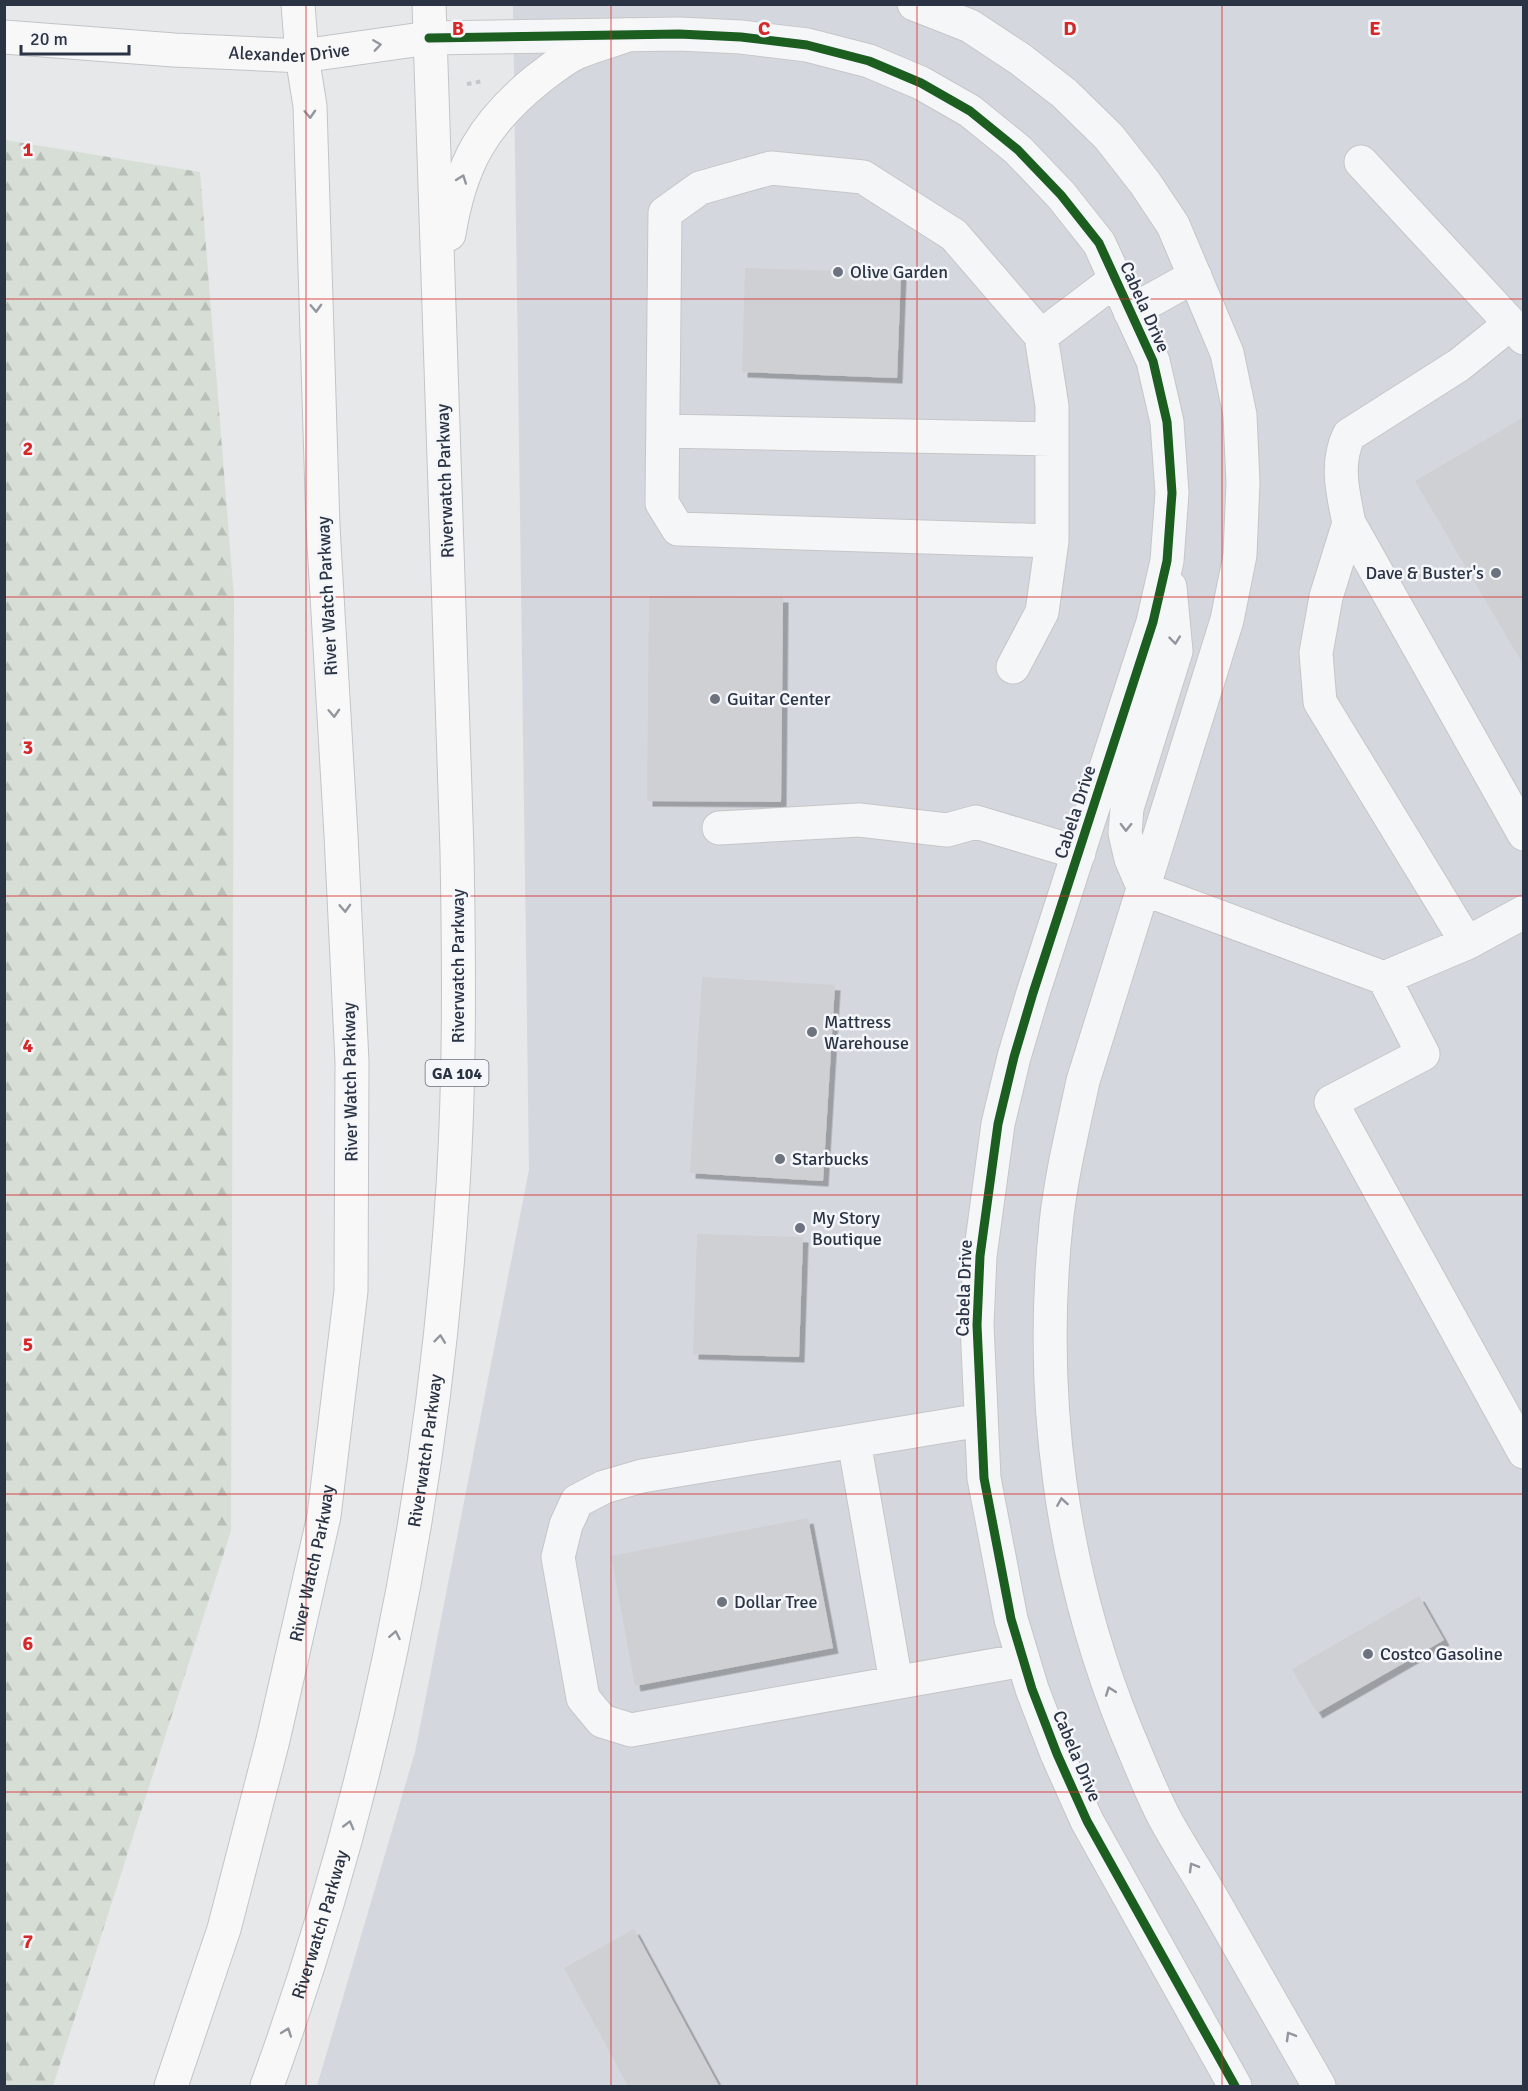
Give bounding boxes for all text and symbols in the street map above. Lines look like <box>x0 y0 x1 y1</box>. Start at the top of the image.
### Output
text: B <box>452 16 464 41</box>
text: C <box>758 16 770 41</box>
text: D <box>1063 16 1077 41</box>
text: E <box>1369 16 1381 41</box>
scale bar <box>21 18 129 56</box>
text: 20 m <box>30 28 68 50</box>
street label: Alexander Drive <box>228 38 351 67</box>
one-way arrow <box>372 40 381 52</box>
one-way arrow <box>303 109 316 118</box>
text: 1 <box>23 137 34 162</box>
one-way arrow <box>454 174 467 185</box>
street label: Cabela Drive <box>1115 258 1175 356</box>
place label: Olive Garden <box>850 261 948 283</box>
marker: Olive Garden <box>831 265 845 279</box>
one-way arrow <box>310 304 322 313</box>
street label: Riverwatch Parkway <box>431 403 459 559</box>
text: 2 <box>23 436 33 461</box>
street label: River Watch Parkway <box>312 515 342 676</box>
place label: Dave & Buster's <box>1366 562 1484 584</box>
marker: Dave & Buster's <box>1489 566 1503 580</box>
one-way arrow <box>1168 635 1181 645</box>
place label: Guitar Center <box>727 688 831 710</box>
marker: Guitar Center <box>708 692 722 706</box>
one-way arrow <box>327 709 340 718</box>
text: 3 <box>23 735 33 760</box>
street label: Cabela Drive <box>1050 762 1100 862</box>
one-way arrow <box>1120 823 1133 832</box>
street label: Riverwatch Parkway <box>447 888 469 1043</box>
one-way arrow <box>338 903 351 912</box>
street label: River Watch Parkway <box>338 1001 362 1162</box>
place label: Mattress Warehouse <box>824 1011 909 1054</box>
marker: Mattress Warehouse <box>805 1025 819 1039</box>
text: 4 <box>23 1033 34 1058</box>
road number: GA 104 <box>426 1060 488 1086</box>
place label: Starbucks <box>792 1148 869 1170</box>
marker: Starbucks <box>773 1152 787 1166</box>
place label: My Story Boutique <box>812 1207 882 1250</box>
marker: My Story Boutique <box>793 1221 807 1235</box>
street label: Cabela Drive <box>951 1239 977 1337</box>
text: 5 <box>23 1332 33 1357</box>
one-way arrow <box>433 1334 446 1343</box>
street label: Riverwatch Parkway <box>403 1372 447 1529</box>
street label: River Watch Parkway <box>285 1483 339 1644</box>
one-way arrow <box>1056 1497 1069 1507</box>
place label: Dollar Tree <box>734 1591 817 1613</box>
marker: Dollar Tree <box>715 1595 729 1609</box>
text: 6 <box>23 1631 34 1656</box>
one-way arrow <box>388 1631 401 1641</box>
place label: Costco Gasoline <box>1380 1643 1503 1665</box>
marker: Costco Gasoline <box>1361 1647 1375 1661</box>
one-way arrow <box>1105 1686 1118 1696</box>
street label: Cabela Drive <box>1048 1707 1106 1805</box>
one-way arrow <box>342 1820 355 1830</box>
street label: Riverwatch Parkway <box>287 1847 353 2002</box>
one-way arrow <box>1189 1862 1200 1873</box>
text: 7 <box>23 1929 34 1954</box>
one-way arrow <box>280 2027 292 2038</box>
one-way arrow <box>1286 2032 1297 2042</box>

